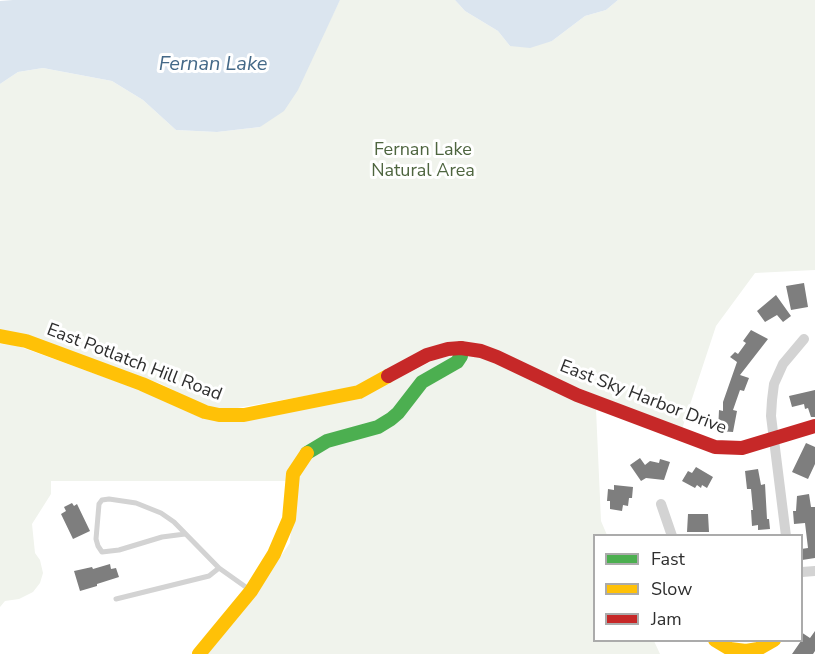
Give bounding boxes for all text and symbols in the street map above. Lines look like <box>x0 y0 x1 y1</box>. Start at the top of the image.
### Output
water label: Fernan Lake <box>159 53 267 77</box>
park label: Fernan Lake Natural Area <box>371 140 475 182</box>
street label: East Potlatch Hill Road <box>43 320 225 406</box>
street label: East Sky Harbor Drive <box>557 356 729 440</box>
legend <box>593 534 803 642</box>
text: Fast <box>651 547 685 571</box>
text: Slow <box>651 577 692 601</box>
text: Jam <box>651 607 682 631</box>

